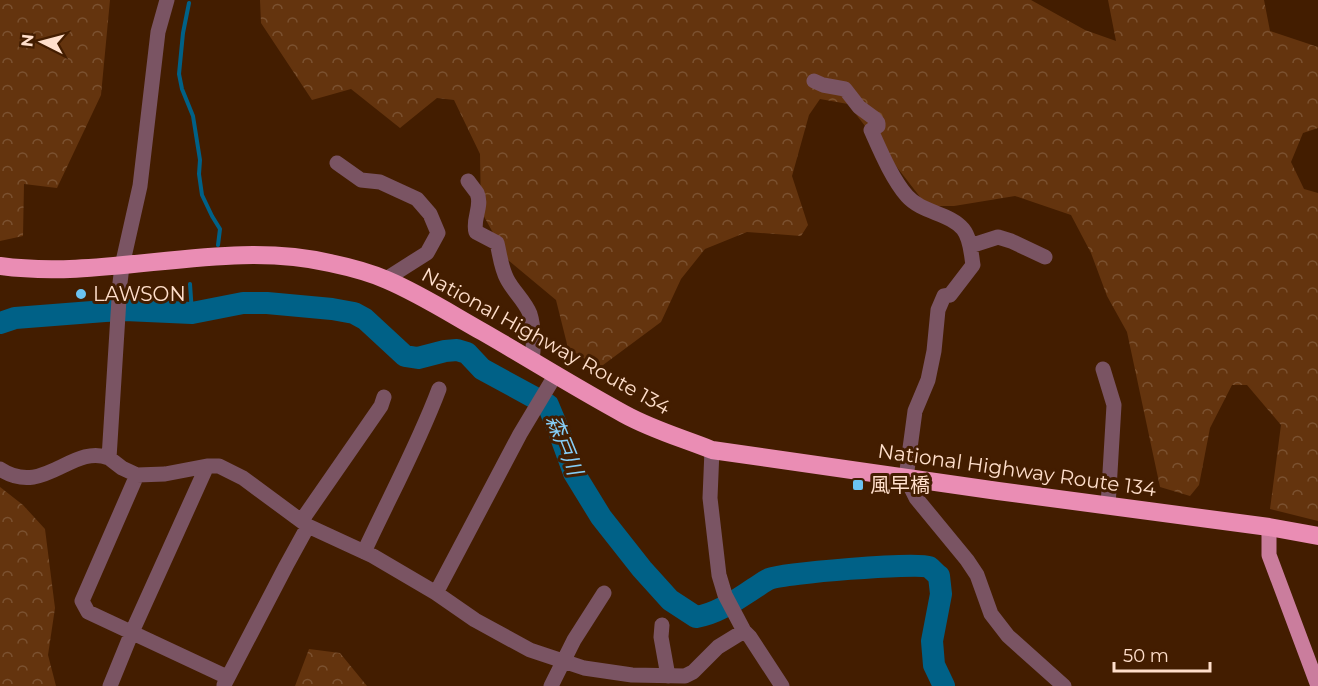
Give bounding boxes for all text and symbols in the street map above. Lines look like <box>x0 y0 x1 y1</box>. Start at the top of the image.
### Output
north arrow <box>12 12 72 72</box>
text: N <box>17 33 38 48</box>
street label: National Highway Route 134 <box>417 262 675 420</box>
place label: LAWSON <box>93 282 186 306</box>
marker: LAWSON <box>74 287 88 301</box>
water label: 森戸川 <box>541 411 589 481</box>
street label: National Highway Route 134 <box>876 439 1158 501</box>
place label: 風早橋 <box>870 473 930 497</box>
marker: 風早橋 <box>851 478 865 492</box>
scale bar <box>1114 635 1210 673</box>
text: 50 m <box>1123 645 1169 667</box>

